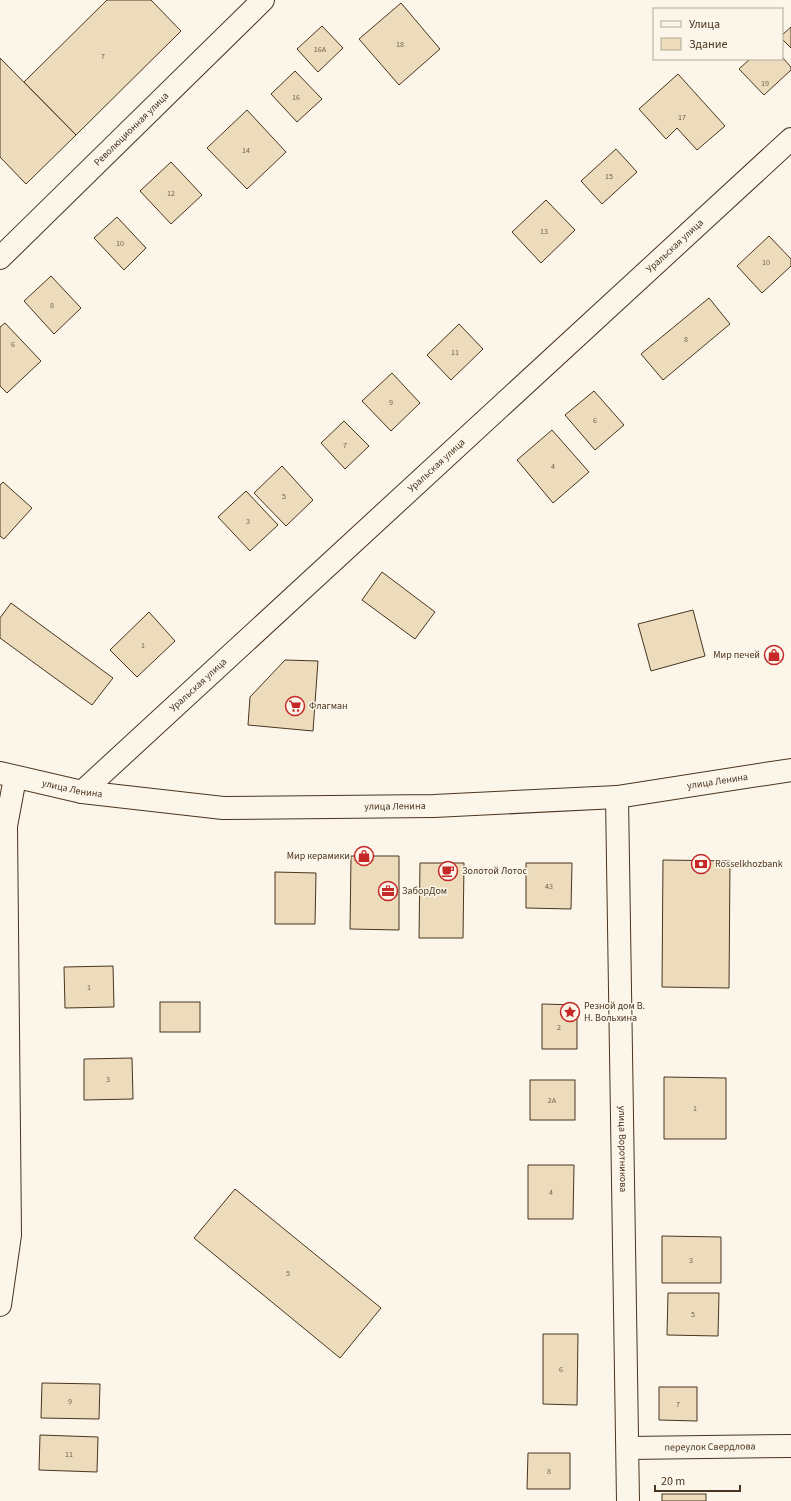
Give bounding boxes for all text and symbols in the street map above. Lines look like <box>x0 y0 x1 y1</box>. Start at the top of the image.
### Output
legend <box>653 8 783 60</box>
text: Улица <box>689 16 720 33</box>
text: Здание <box>689 36 728 53</box>
house number: 18 <box>396 39 404 50</box>
house number: 16А <box>314 44 327 55</box>
house number: 7 <box>101 51 105 62</box>
house number: 19 <box>761 78 769 89</box>
street label: Революционная улица <box>91 89 172 169</box>
house number: 16 <box>292 92 300 103</box>
house number: 17 <box>678 112 686 123</box>
house number: 14 <box>242 145 250 156</box>
house number: 15 <box>605 171 613 182</box>
house number: 12 <box>167 188 175 199</box>
street label: Уральская улица <box>643 216 707 276</box>
house number: 13 <box>540 226 548 237</box>
house number: 10 <box>116 238 124 249</box>
house number: 10 <box>762 257 770 268</box>
house number: 8 <box>50 300 54 311</box>
house number: 8 <box>684 334 688 345</box>
house number: 6 <box>11 339 15 350</box>
house number: 11 <box>451 347 459 358</box>
house number: 9 <box>389 397 393 408</box>
house number: 6 <box>593 415 597 426</box>
street label: Уральская улица <box>405 435 468 495</box>
house number: 7 <box>343 440 347 451</box>
house number: 4 <box>551 461 555 472</box>
house number: 5 <box>282 491 286 502</box>
house number: 3 <box>246 516 250 527</box>
house number: 1 <box>141 640 145 651</box>
shop icon: Мир печей <box>763 644 785 666</box>
place label: Мир печей <box>713 648 760 662</box>
street label: Уральская улица <box>166 655 230 715</box>
supermarket icon: Флагман <box>284 695 306 717</box>
place label: Флагман <box>309 699 348 713</box>
street label: улица Ленина <box>686 770 749 793</box>
street label: улица Ленина <box>41 776 103 801</box>
street label: улица Ленина <box>364 799 426 814</box>
shop icon: Мир керамики <box>353 845 375 867</box>
place label: Мир керамики <box>287 849 350 863</box>
bank icon: Rosselkhozbank <box>690 853 712 875</box>
place label: Rosselkhozbank <box>715 857 783 871</box>
cafe icon: Золотой Лотос <box>437 860 459 882</box>
place label: Золотой Лотос <box>462 864 527 878</box>
office icon: ЗаборДом <box>377 880 399 902</box>
house number: 43 <box>545 881 553 892</box>
place label: ЗаборДом <box>402 884 447 898</box>
house number: 1 <box>87 982 91 993</box>
place label: Резной дом В. Н. Вольхина <box>584 999 645 1025</box>
place icon: Резной дом В. Н. Вольхина <box>559 1001 581 1023</box>
house number: 2 <box>557 1022 561 1033</box>
house number: 3 <box>106 1074 110 1085</box>
house number: 2А <box>548 1095 557 1106</box>
house number: 1 <box>693 1103 697 1114</box>
street label: улица Воротникова <box>615 1106 630 1192</box>
house number: 4 <box>549 1187 553 1198</box>
house number: 3 <box>689 1255 693 1266</box>
house number: 5 <box>286 1268 290 1279</box>
house number: 5 <box>691 1309 695 1320</box>
house number: 6 <box>559 1364 563 1375</box>
house number: 9 <box>68 1396 72 1407</box>
house number: 7 <box>676 1399 680 1410</box>
street label: переулок Свердлова <box>664 1439 756 1455</box>
house number: 11 <box>65 1449 73 1460</box>
house number: 8 <box>547 1466 551 1477</box>
scale bar <box>655 1467 740 1493</box>
text: 20 m <box>661 1473 685 1490</box>

